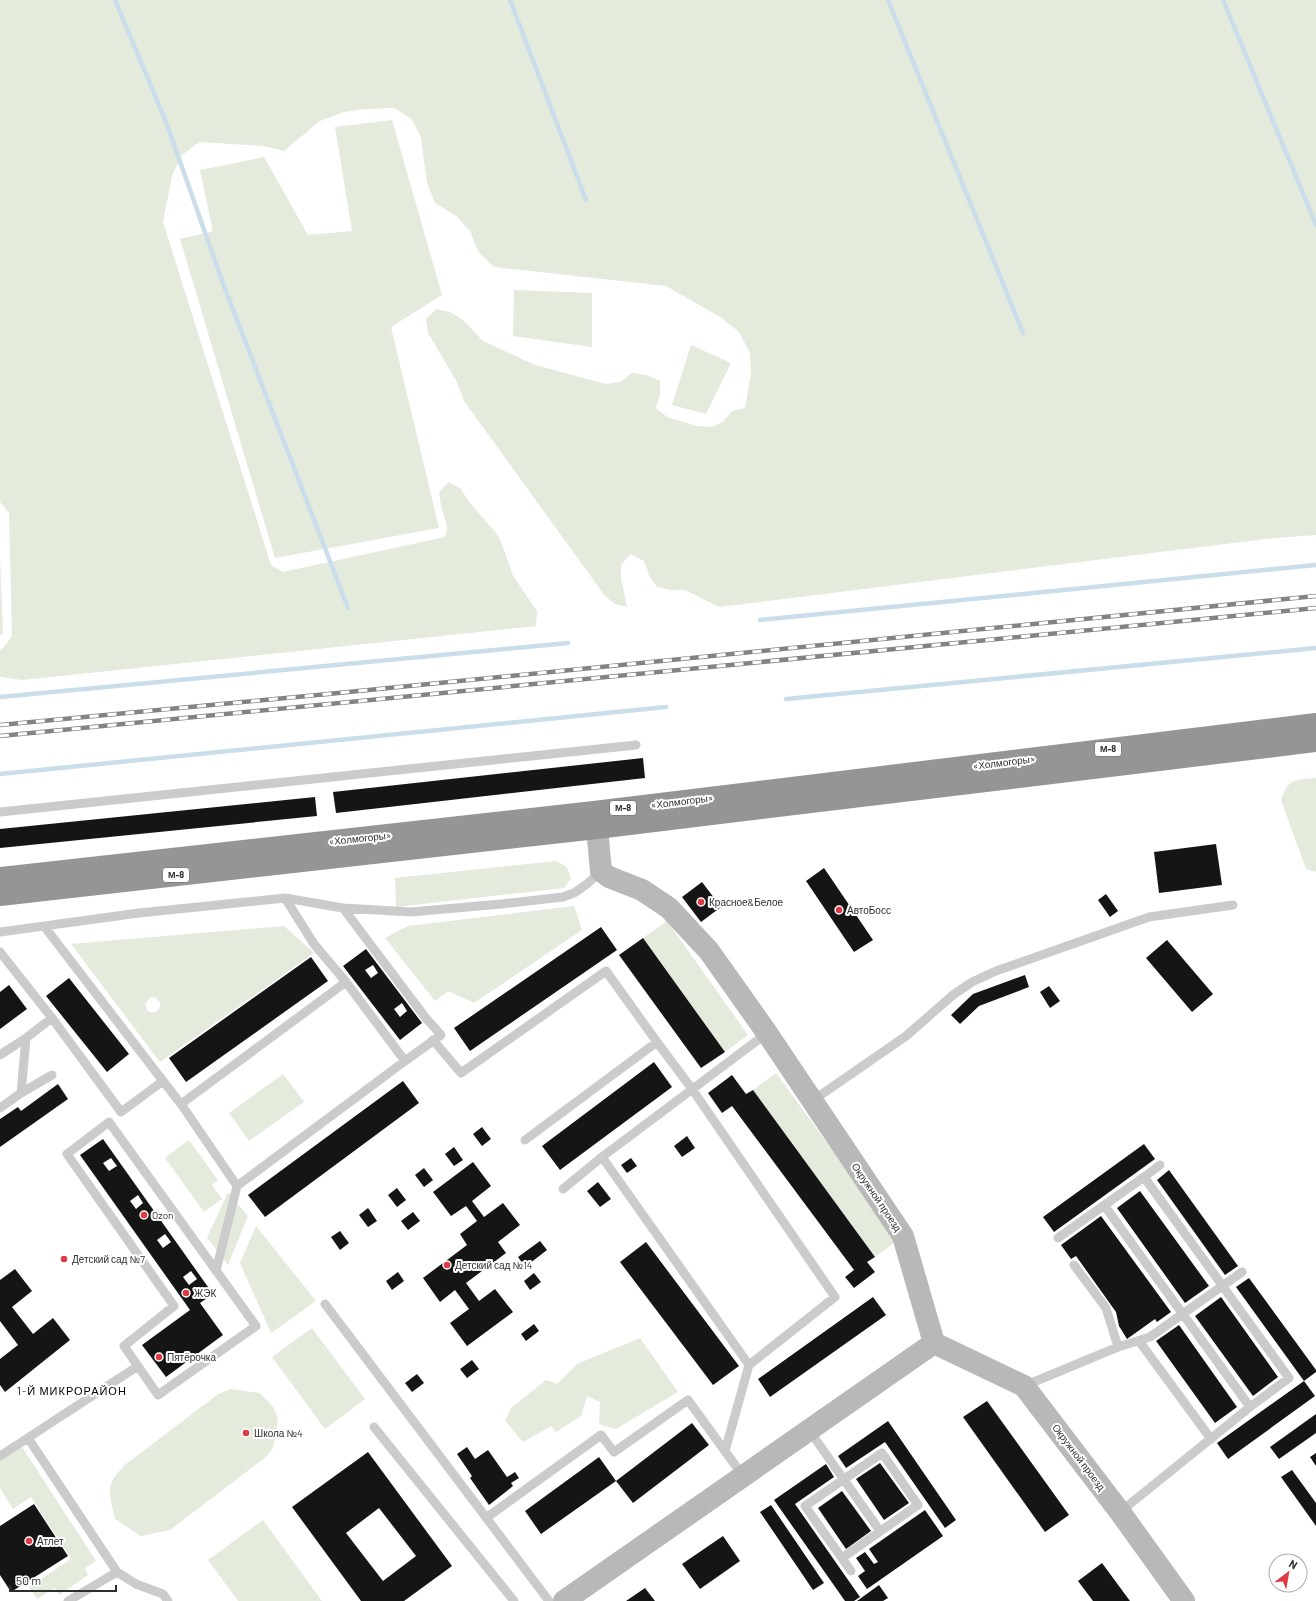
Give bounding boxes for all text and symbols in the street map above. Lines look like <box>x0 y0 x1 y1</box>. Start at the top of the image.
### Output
road number: М-8 <box>1095 742 1121 756</box>
street label: «Холмогоры» <box>972 752 1036 772</box>
street label: «Холмогоры» <box>650 791 714 811</box>
road number: М-8 <box>610 801 636 815</box>
street label: «Холмогоры» <box>328 829 392 847</box>
road number: М-8 <box>163 868 189 882</box>
place label: Красное&Белое <box>709 896 783 908</box>
marker: Красное&Белое <box>696 897 706 907</box>
place label: АвтоБосс <box>847 904 891 916</box>
marker: АвтоБосс <box>834 905 844 915</box>
street label: Окружной проезд <box>850 1160 904 1234</box>
place label: Ozon <box>152 1209 174 1221</box>
marker: Ozon <box>139 1210 149 1220</box>
place label: Детский сад №7 <box>72 1253 145 1265</box>
marker: Детский сад №7 <box>59 1254 69 1264</box>
place label: Детский сад №14 <box>455 1259 532 1271</box>
marker: Детский сад №14 <box>442 1260 452 1270</box>
place label: ЖЭК <box>194 1287 216 1299</box>
marker: ЖЭК <box>181 1288 191 1298</box>
place label: Пятёрочка <box>167 1351 216 1363</box>
marker: Пятёрочка <box>154 1352 164 1362</box>
district label: 1-Й МИКРОРАЙОН <box>17 1384 127 1397</box>
street label: Окружной проезд <box>1050 1421 1108 1493</box>
place label: Школа №4 <box>254 1427 303 1439</box>
marker: Школа №4 <box>241 1428 251 1438</box>
place label: Атлет <box>37 1535 64 1547</box>
marker: Атлет <box>24 1536 34 1546</box>
north arrow <box>1268 1553 1308 1593</box>
text: N <box>1287 1557 1300 1571</box>
scale bar <box>10 1567 116 1593</box>
text: 50 m <box>16 1573 41 1587</box>

